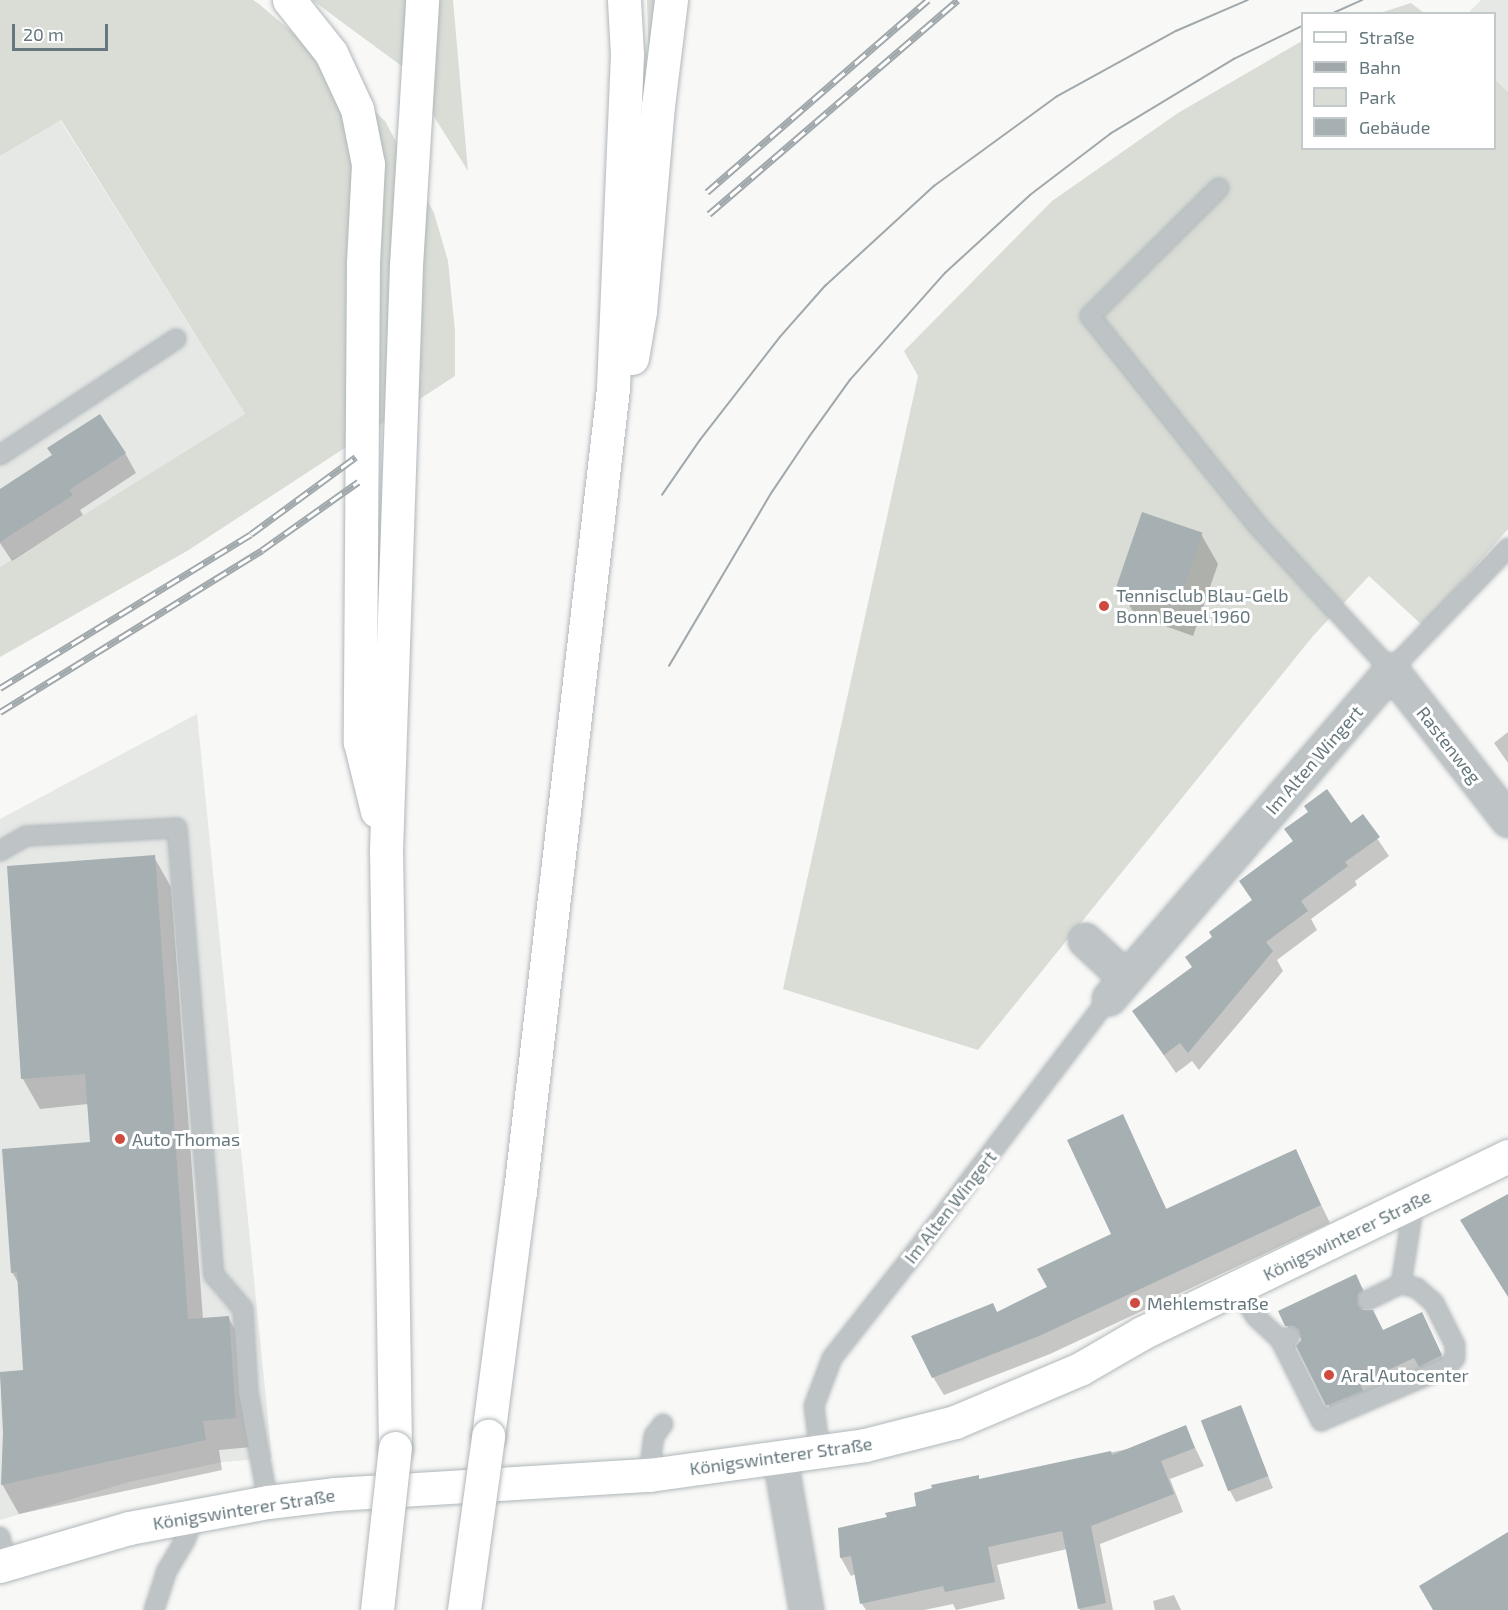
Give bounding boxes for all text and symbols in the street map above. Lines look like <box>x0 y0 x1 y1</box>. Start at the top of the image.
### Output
scale bar <box>15 12 111 50</box>
legend <box>1301 12 1496 150</box>
text: 20 m <box>23 23 64 45</box>
text: Straße <box>1359 26 1415 48</box>
text: Bahn <box>1359 56 1401 78</box>
text: Park <box>1359 86 1396 108</box>
text: Gebäude <box>1359 116 1430 138</box>
place label: Tennisclub Blau-Gelb Bonn Beuel 1960 <box>1116 585 1289 628</box>
marker: Tennisclub Blau-Gelb Bonn Beuel 1960 <box>1097 599 1111 613</box>
street label: Im Alten Wingert <box>1261 701 1367 819</box>
street label: Rastenweg <box>1412 702 1486 788</box>
place label: Auto Thomas <box>132 1128 240 1150</box>
marker: Auto Thomas <box>113 1132 127 1146</box>
street label: Im Alten Wingert <box>899 1146 1001 1268</box>
street label: Königswinterer Straße <box>1259 1185 1435 1285</box>
place label: Mehlemstraße <box>1147 1292 1269 1314</box>
marker: Mehlemstraße <box>1128 1296 1142 1310</box>
place label: Aral Autocenter <box>1341 1364 1470 1386</box>
marker: Aral Autocenter <box>1322 1368 1336 1382</box>
street label: Königswinterer Straße <box>688 1432 874 1480</box>
street label: Königswinterer Straße <box>151 1484 337 1534</box>

